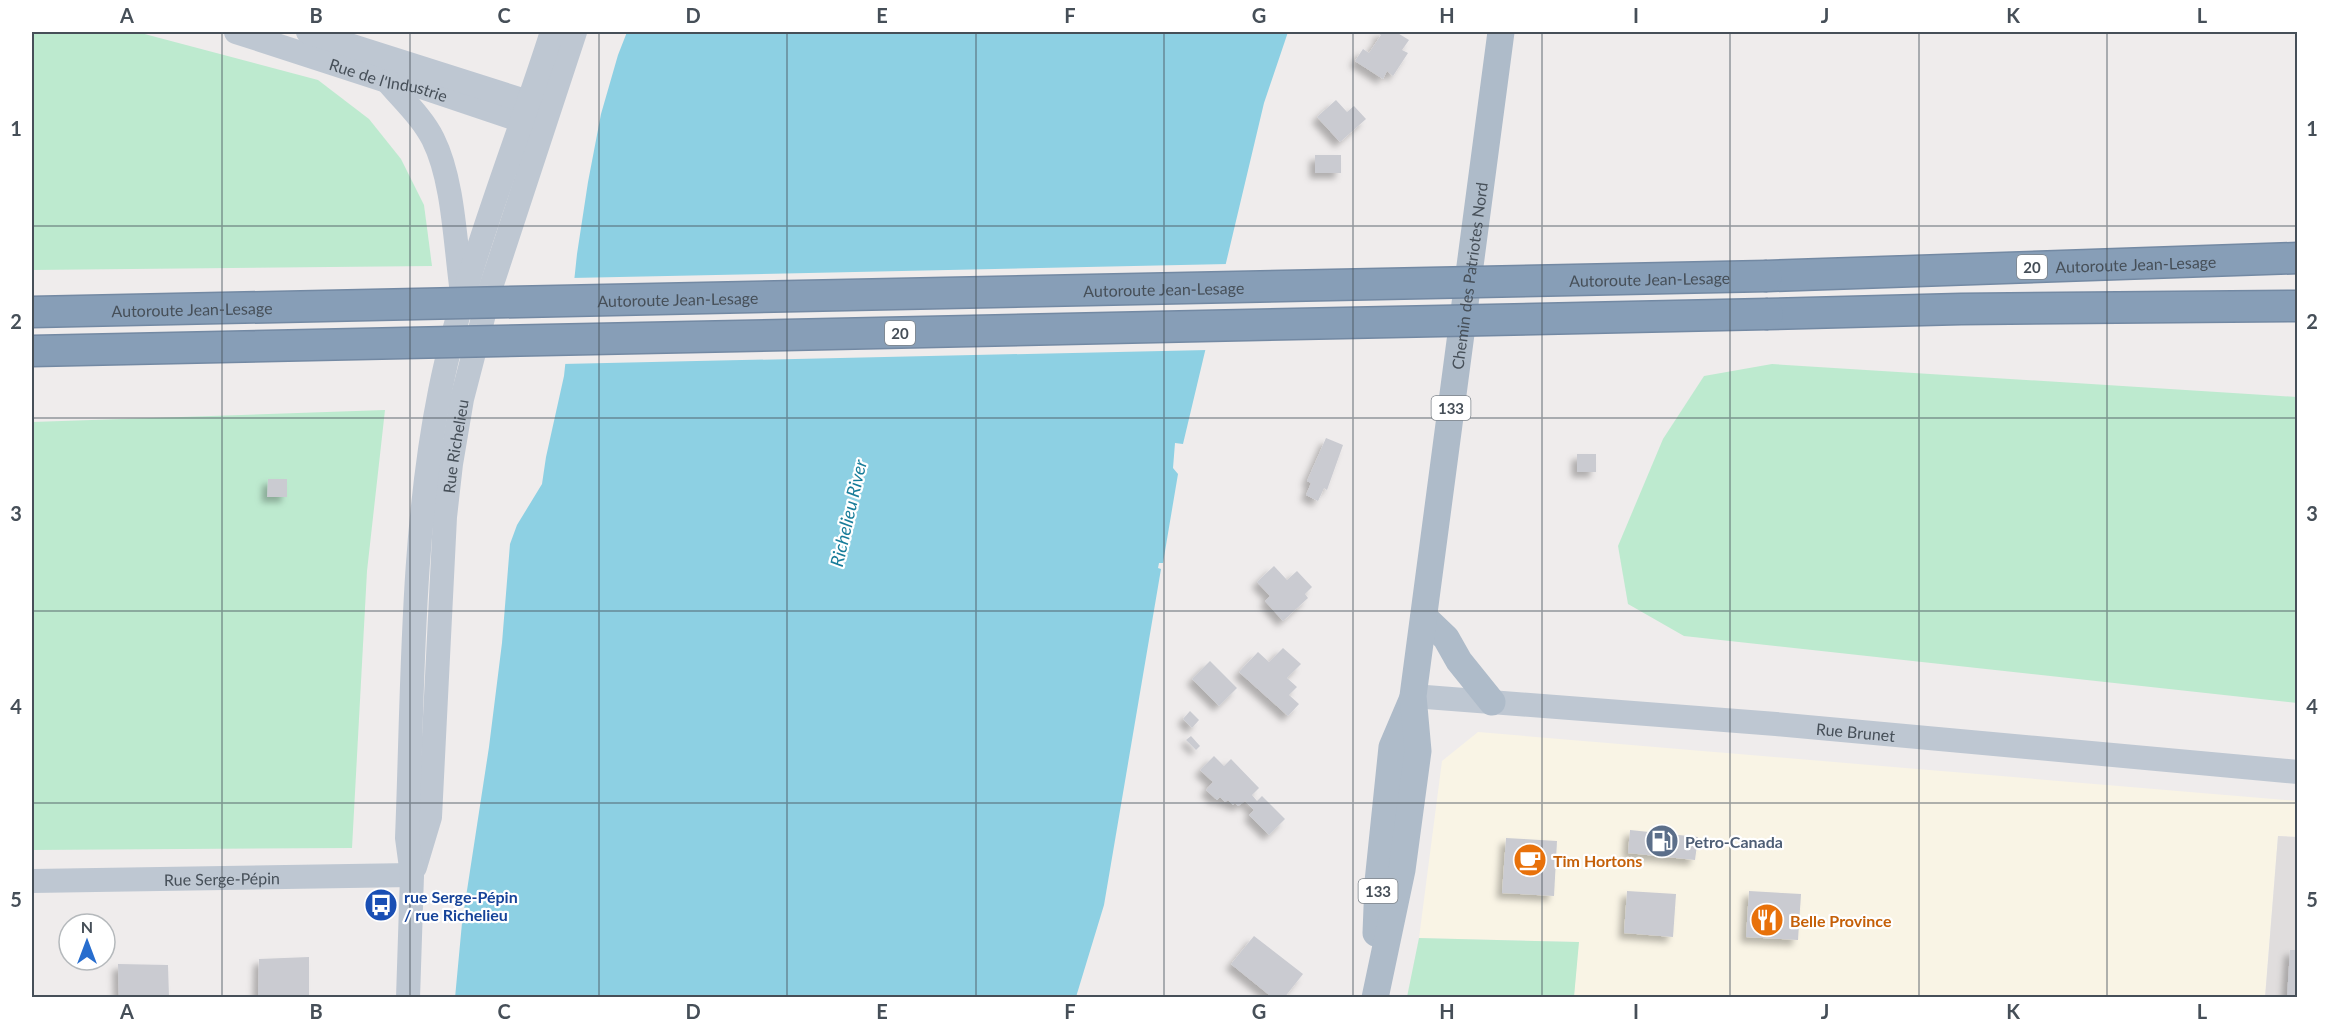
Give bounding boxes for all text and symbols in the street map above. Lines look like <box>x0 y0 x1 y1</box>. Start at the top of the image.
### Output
text: A <box>119 3 134 27</box>
text: B <box>309 3 323 27</box>
text: C <box>497 3 511 27</box>
text: D <box>685 3 701 27</box>
text: E <box>876 3 888 27</box>
text: F <box>1064 3 1076 27</box>
text: G <box>1252 3 1266 27</box>
text: H <box>1439 3 1455 27</box>
text: I <box>1633 3 1639 27</box>
text: J <box>1821 3 1829 27</box>
text: K <box>2006 3 2020 27</box>
text: L <box>2197 3 2208 27</box>
street label: Rue de l'Industrie <box>327 54 450 105</box>
text: 1 <box>10 116 22 140</box>
text: 1 <box>2306 116 2318 140</box>
street label: Chemin des Patriotes Nord <box>1447 181 1491 371</box>
street label: Autoroute Jean-Lesage <box>2055 251 2217 276</box>
road number: 20 <box>2017 255 2047 279</box>
street label: Autoroute Jean-Lesage <box>1569 267 1730 290</box>
street label: Autoroute Jean-Lesage <box>1083 277 1244 300</box>
street label: Autoroute Jean-Lesage <box>597 287 759 310</box>
street label: Autoroute Jean-Lesage <box>111 298 273 320</box>
text: 2 <box>10 309 22 333</box>
text: 2 <box>2306 309 2318 333</box>
road number: 20 <box>885 321 915 345</box>
road number: 133 <box>1432 396 1470 420</box>
street label: Rue Richelieu <box>438 398 471 494</box>
water label: Richelieu River <box>825 457 871 569</box>
text: 3 <box>10 501 22 525</box>
text: 3 <box>2306 501 2318 525</box>
text: 4 <box>10 694 22 718</box>
text: 4 <box>2306 694 2318 718</box>
street label: Rue Brunet <box>1815 718 1896 744</box>
fuel station icon: Petro-Canada <box>1644 823 1680 859</box>
place label: Petro-Canada <box>1685 832 1783 851</box>
cafe icon: Tim Hortons <box>1512 842 1548 878</box>
place label: Tim Hortons <box>1553 851 1642 870</box>
street label: Rue Serge-Pépin <box>164 868 280 888</box>
road number: 133 <box>1358 879 1398 903</box>
text: 5 <box>10 887 22 911</box>
bus stop icon: rue Serge-Pépin / rue Richelieu <box>363 887 399 923</box>
place label: rue Serge-Pépin / rue Richelieu <box>404 887 518 924</box>
text: 5 <box>2306 887 2318 911</box>
restaurant icon: Belle Province <box>1749 902 1785 938</box>
place label: Belle Province <box>1790 911 1892 930</box>
north arrow <box>57 912 117 972</box>
text: N <box>81 917 93 936</box>
text: A <box>119 999 134 1023</box>
text: B <box>309 999 323 1023</box>
text: C <box>497 999 511 1023</box>
text: D <box>685 999 701 1023</box>
text: E <box>876 999 888 1023</box>
text: F <box>1064 999 1076 1023</box>
text: G <box>1252 999 1266 1023</box>
text: H <box>1439 999 1455 1023</box>
text: I <box>1633 999 1639 1023</box>
text: J <box>1821 999 1829 1023</box>
text: K <box>2006 999 2020 1023</box>
text: L <box>2197 999 2208 1023</box>

